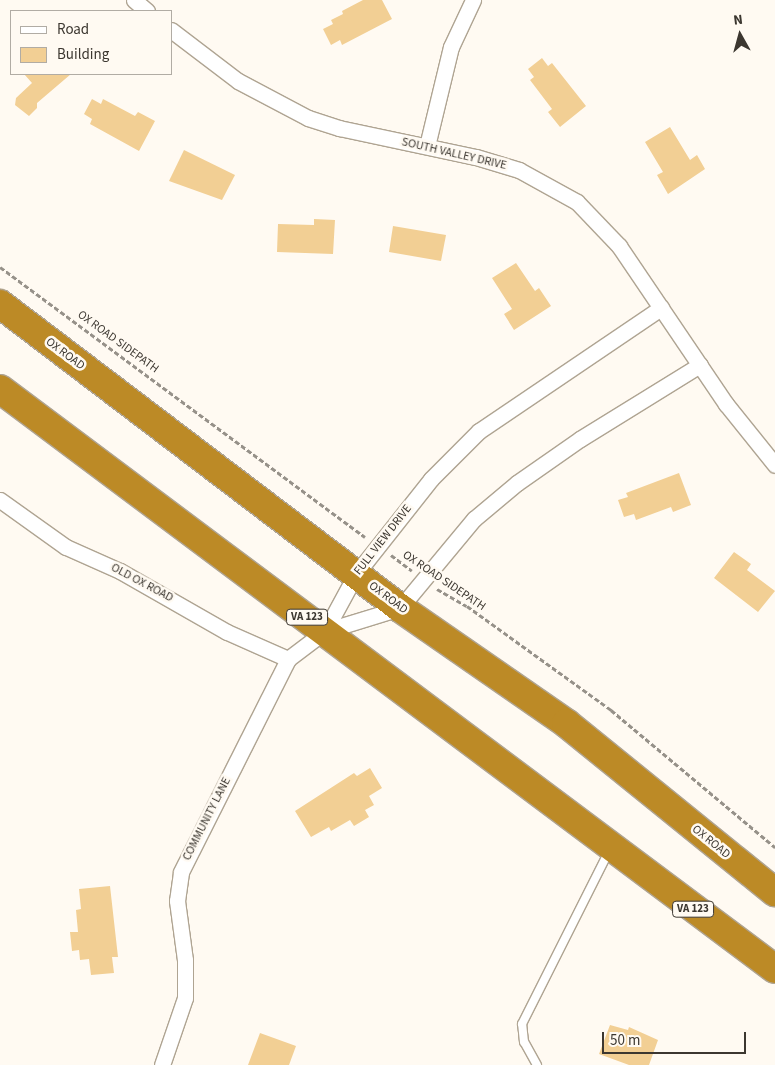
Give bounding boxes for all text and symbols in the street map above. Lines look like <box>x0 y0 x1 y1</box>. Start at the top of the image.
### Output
legend <box>10 10 172 75</box>
north arrow <box>715 10 765 60</box>
text: N <box>732 10 744 31</box>
text: Road <box>57 19 89 40</box>
text: Building <box>57 44 109 65</box>
street label: SOUTH VALLEY DRIVE <box>400 135 508 173</box>
street label: OX ROAD SIDEPATH <box>75 308 161 376</box>
street label: OX ROAD <box>43 335 87 373</box>
street label: FULL VIEW DRIVE <box>351 502 415 578</box>
street label: OX ROAD SIDEPATH <box>400 548 488 614</box>
street label: OLD OX ROAD <box>108 561 176 605</box>
street label: OX ROAD <box>366 579 410 617</box>
road number: VA 123 <box>286 608 328 626</box>
street label: COMMUNITY LANE <box>180 775 234 863</box>
street label: OX ROAD <box>689 822 733 862</box>
road number: VA 123 <box>672 901 714 918</box>
scale bar <box>605 1022 749 1054</box>
text: 50 m <box>610 1030 640 1051</box>

